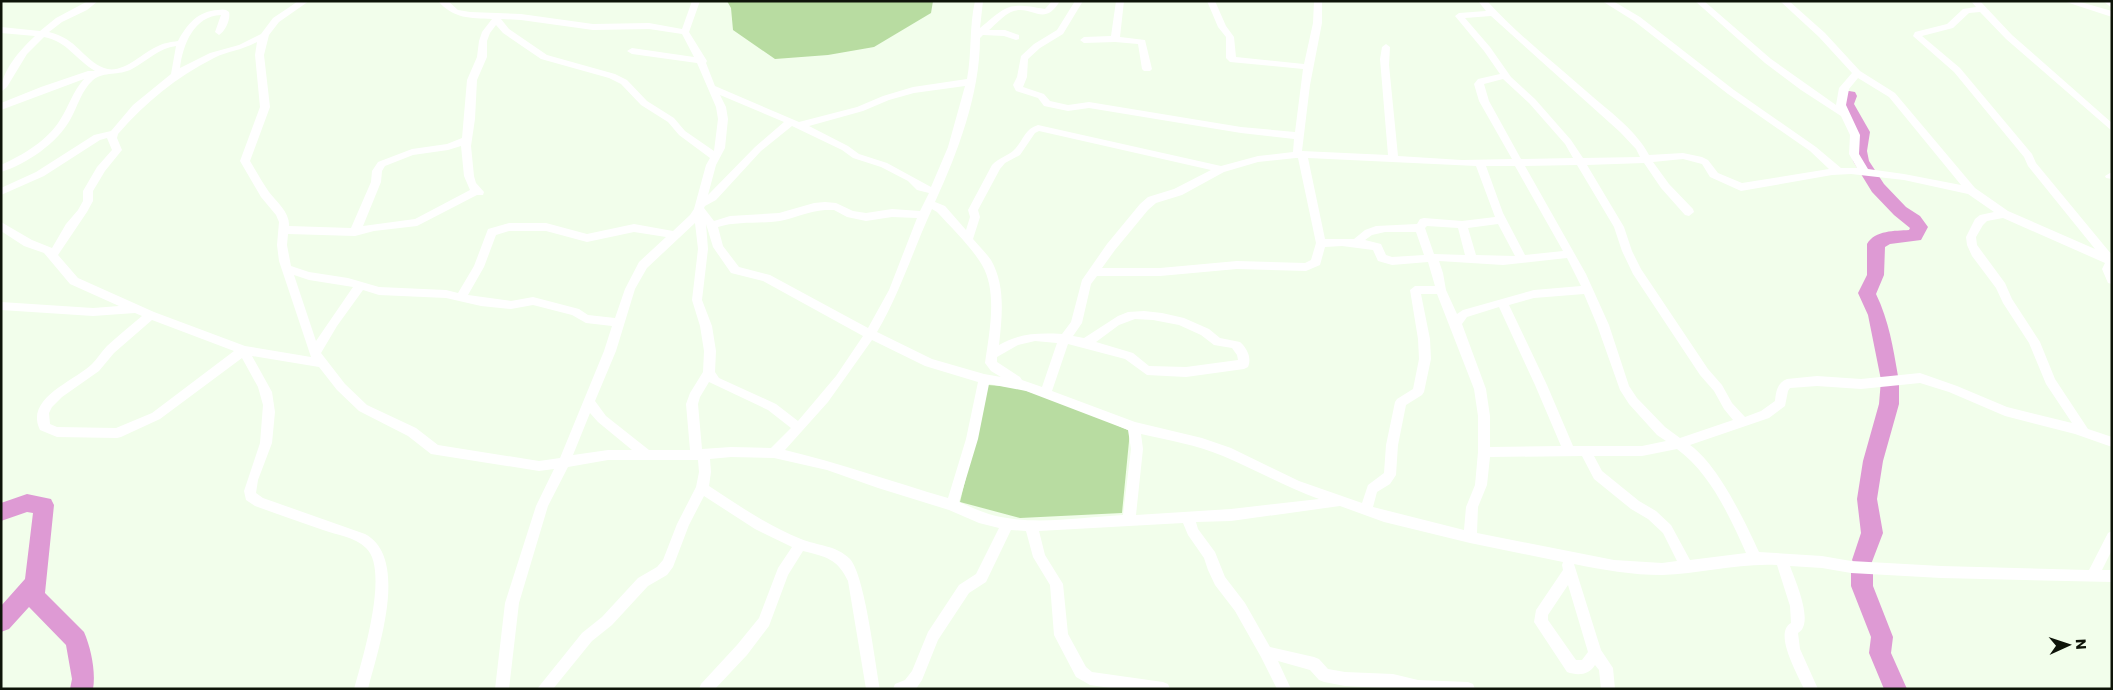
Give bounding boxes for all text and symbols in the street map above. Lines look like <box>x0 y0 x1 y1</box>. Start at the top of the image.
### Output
north arrow <box>2043 620 2093 670</box>
text: N <box>2071 639 2091 650</box>

